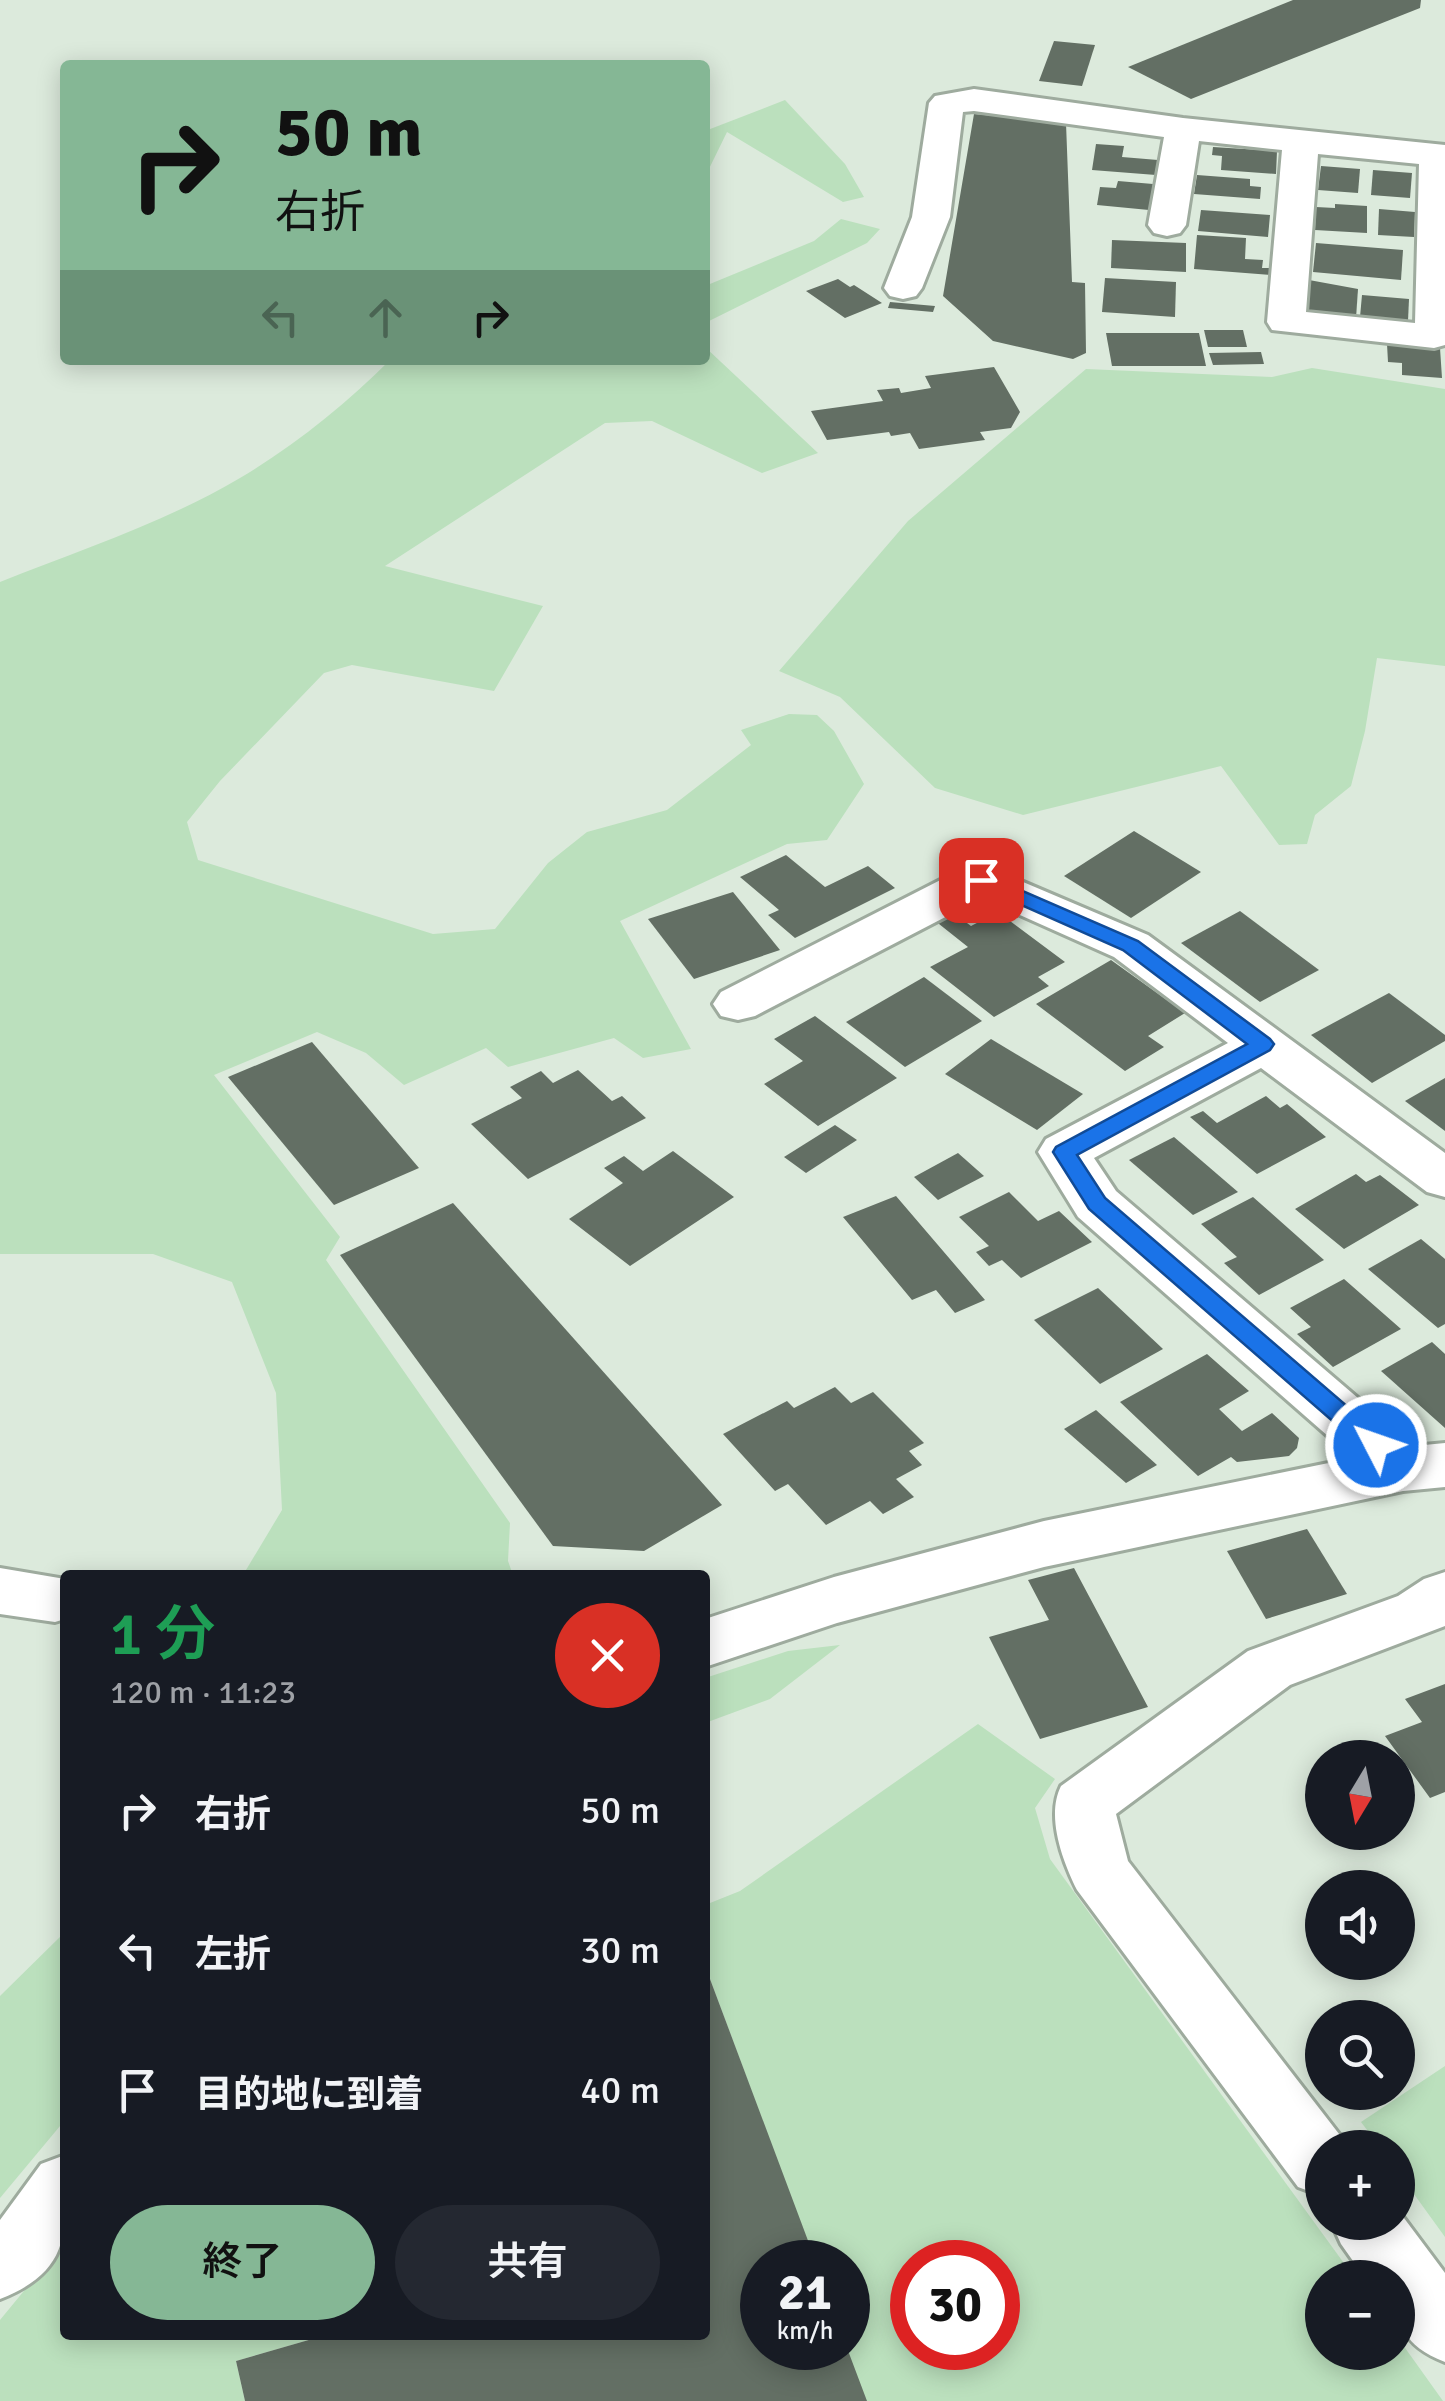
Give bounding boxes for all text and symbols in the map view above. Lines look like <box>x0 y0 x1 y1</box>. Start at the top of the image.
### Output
text: 50 m <box>275 89 423 175</box>
icon: right <box>110 100 240 230</box>
text: 右折 <box>275 185 365 240</box>
icon: left <box>253 290 308 345</box>
icon: ahead <box>358 290 413 345</box>
icon: right <box>463 290 518 345</box>
pin <box>939 838 1024 923</box>
icon: arrive <box>954 853 1009 908</box>
position arrow <box>1324 1393 1428 1497</box>
text: 1 分 <box>110 1598 216 1672</box>
button: close <box>555 1603 660 1708</box>
text: 120 m · 11:23 <box>110 1673 296 1712</box>
north arrow <box>1305 1740 1415 1850</box>
map controls <box>1305 1740 1415 2370</box>
icon: right <box>110 1783 165 1838</box>
text: 50 m <box>580 1787 660 1834</box>
text: 右折 <box>195 1791 271 1838</box>
button: sound <box>1305 1870 1415 1980</box>
icon: left <box>110 1923 165 1978</box>
text: 30 m <box>580 1927 660 1974</box>
text: 左折 <box>195 1931 271 1978</box>
button: search <box>1305 2000 1415 2110</box>
icon: arrive <box>110 2063 165 2118</box>
text: 40 m <box>580 2067 660 2114</box>
text: 目的地に到着 <box>195 2071 423 2118</box>
button: + <box>1305 2130 1415 2240</box>
button: 終了 <box>110 2205 375 2320</box>
button: 共有 <box>395 2205 660 2320</box>
speed limit sign: 30 <box>890 2240 1020 2370</box>
button: − <box>1305 2260 1415 2370</box>
text: 21 <box>778 2262 832 2324</box>
text: km/h <box>777 2315 833 2346</box>

